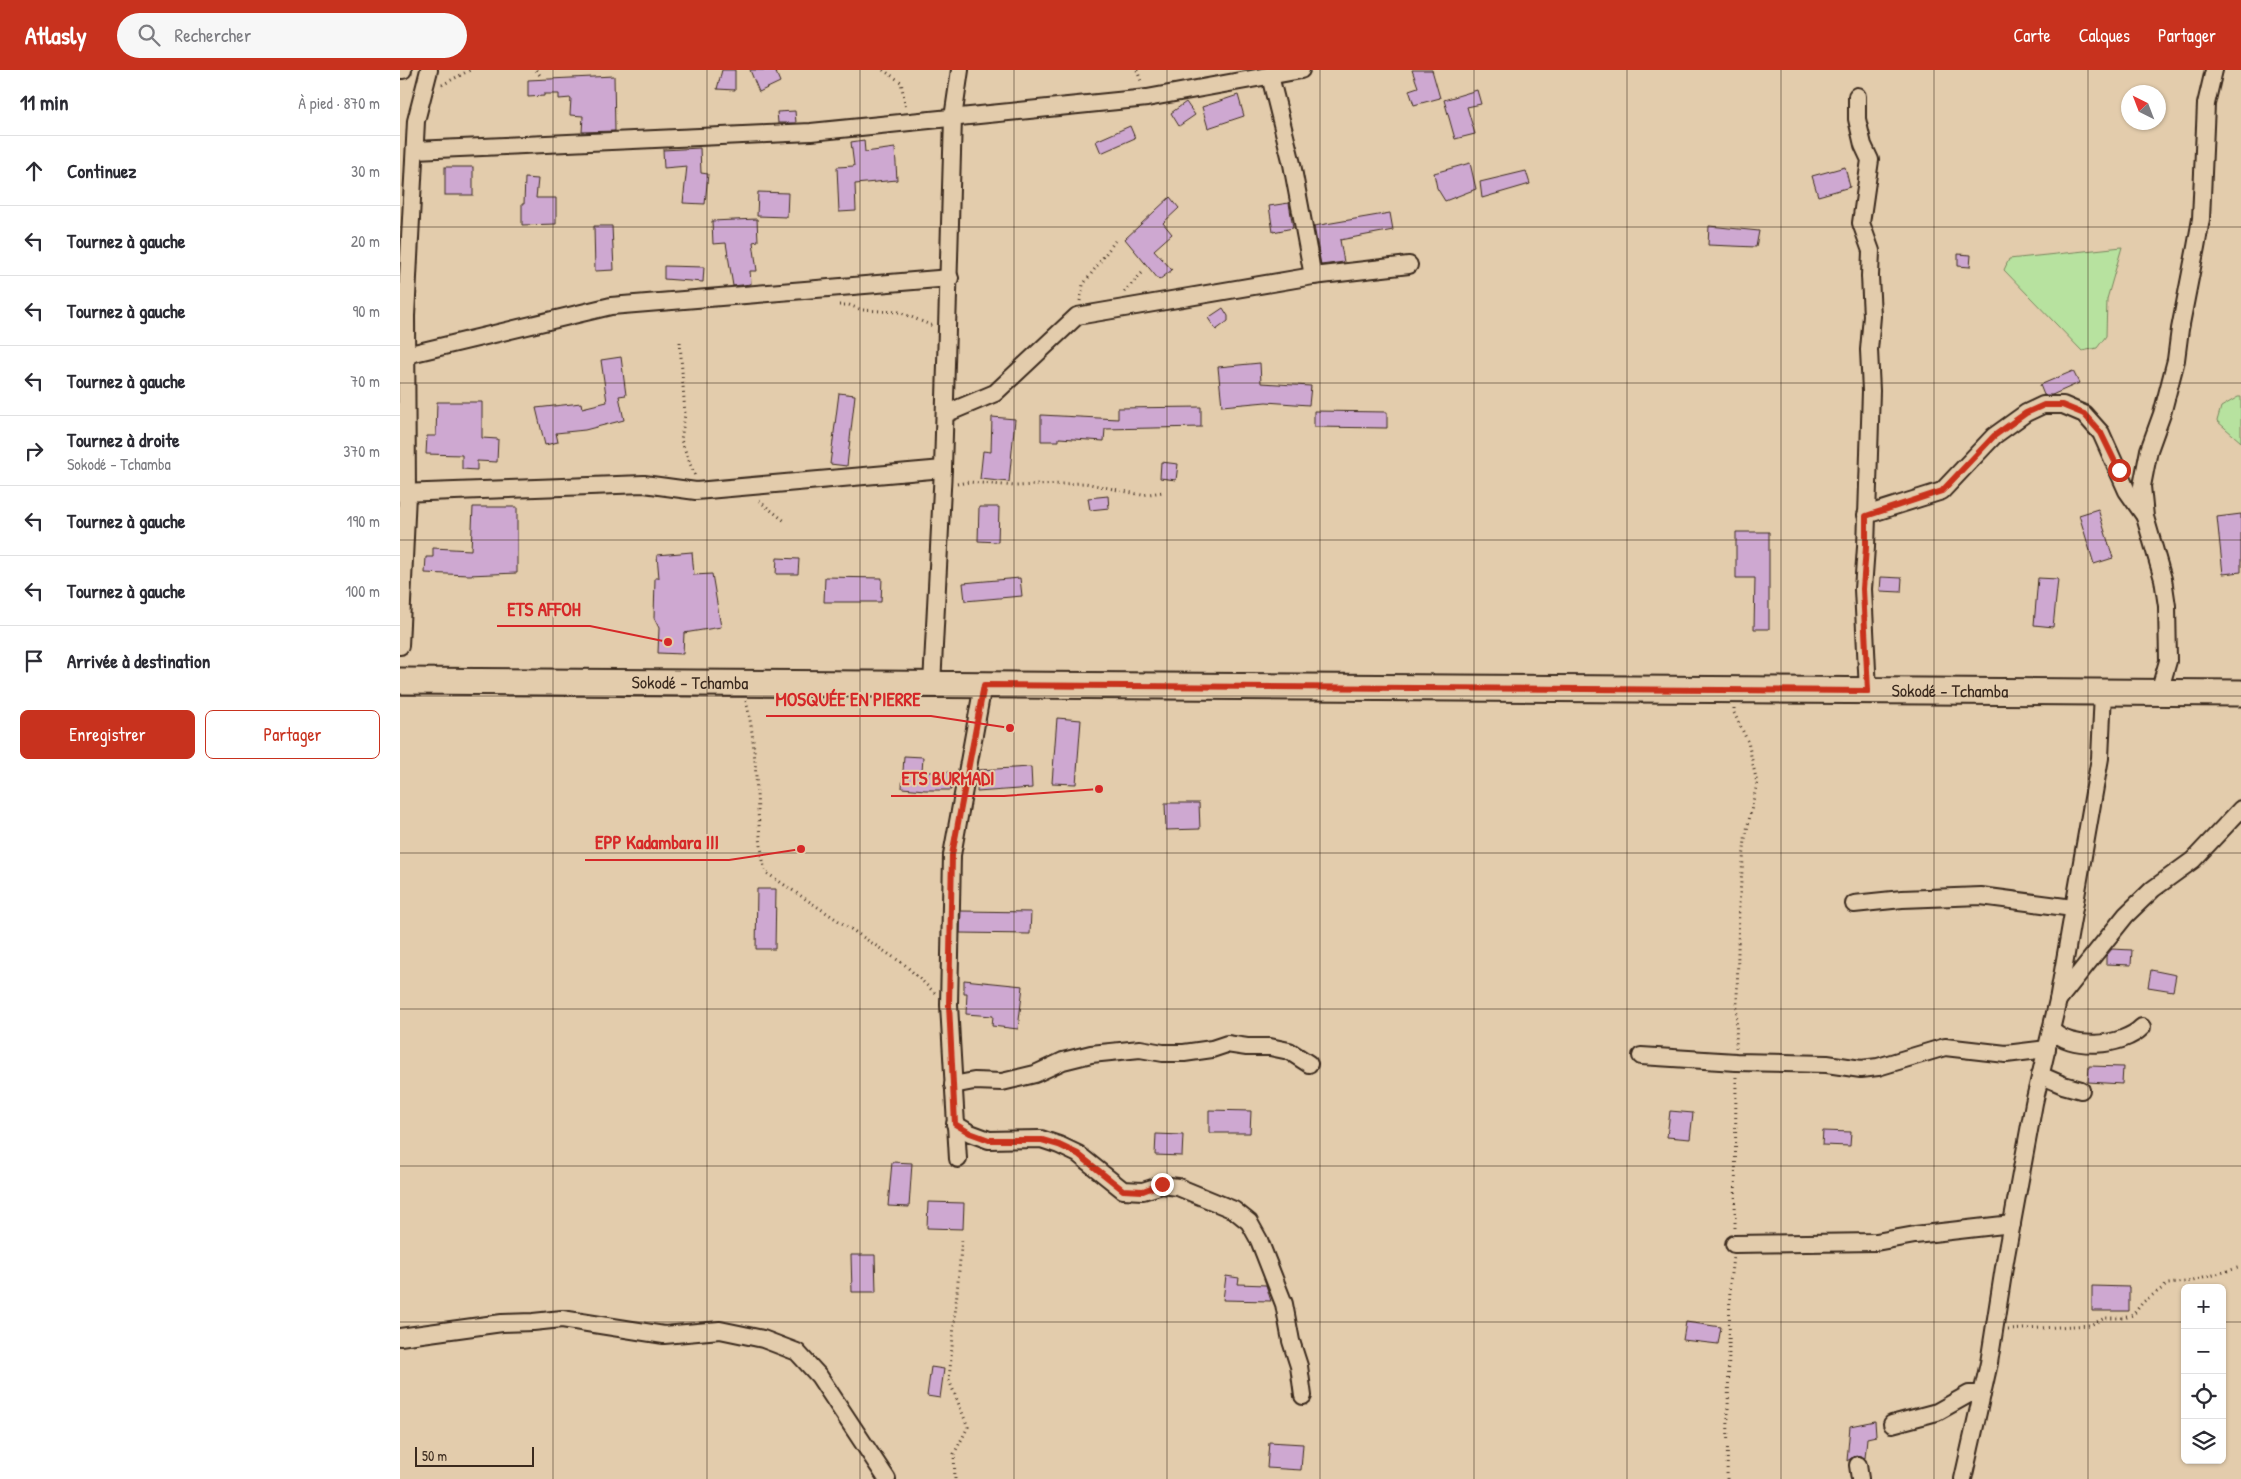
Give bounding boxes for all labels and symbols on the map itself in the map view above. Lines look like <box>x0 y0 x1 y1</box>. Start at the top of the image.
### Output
north arrow <box>2121 85 2166 130</box>
route start <box>2108 459 2131 482</box>
callout: ETS AFFOH <box>497 592 590 626</box>
text: ETS AFFOH <box>507 596 581 622</box>
street label: Sokodé - Tchamba <box>632 670 748 695</box>
street label: Sokodé - Tchamba <box>1891 678 2008 703</box>
callout: MOSQUÉE EN PIERRE <box>766 682 931 716</box>
text: MOSQUÉE EN PIERRE <box>775 686 921 712</box>
callout: ETS BURMADI <box>891 762 1004 796</box>
text: ETS BURMADI <box>901 765 995 791</box>
callout: EPP Kadambara III <box>585 826 729 860</box>
text: EPP Kadambara III <box>595 829 719 855</box>
route end <box>1151 1173 1174 1196</box>
scale bar <box>415 1444 534 1467</box>

